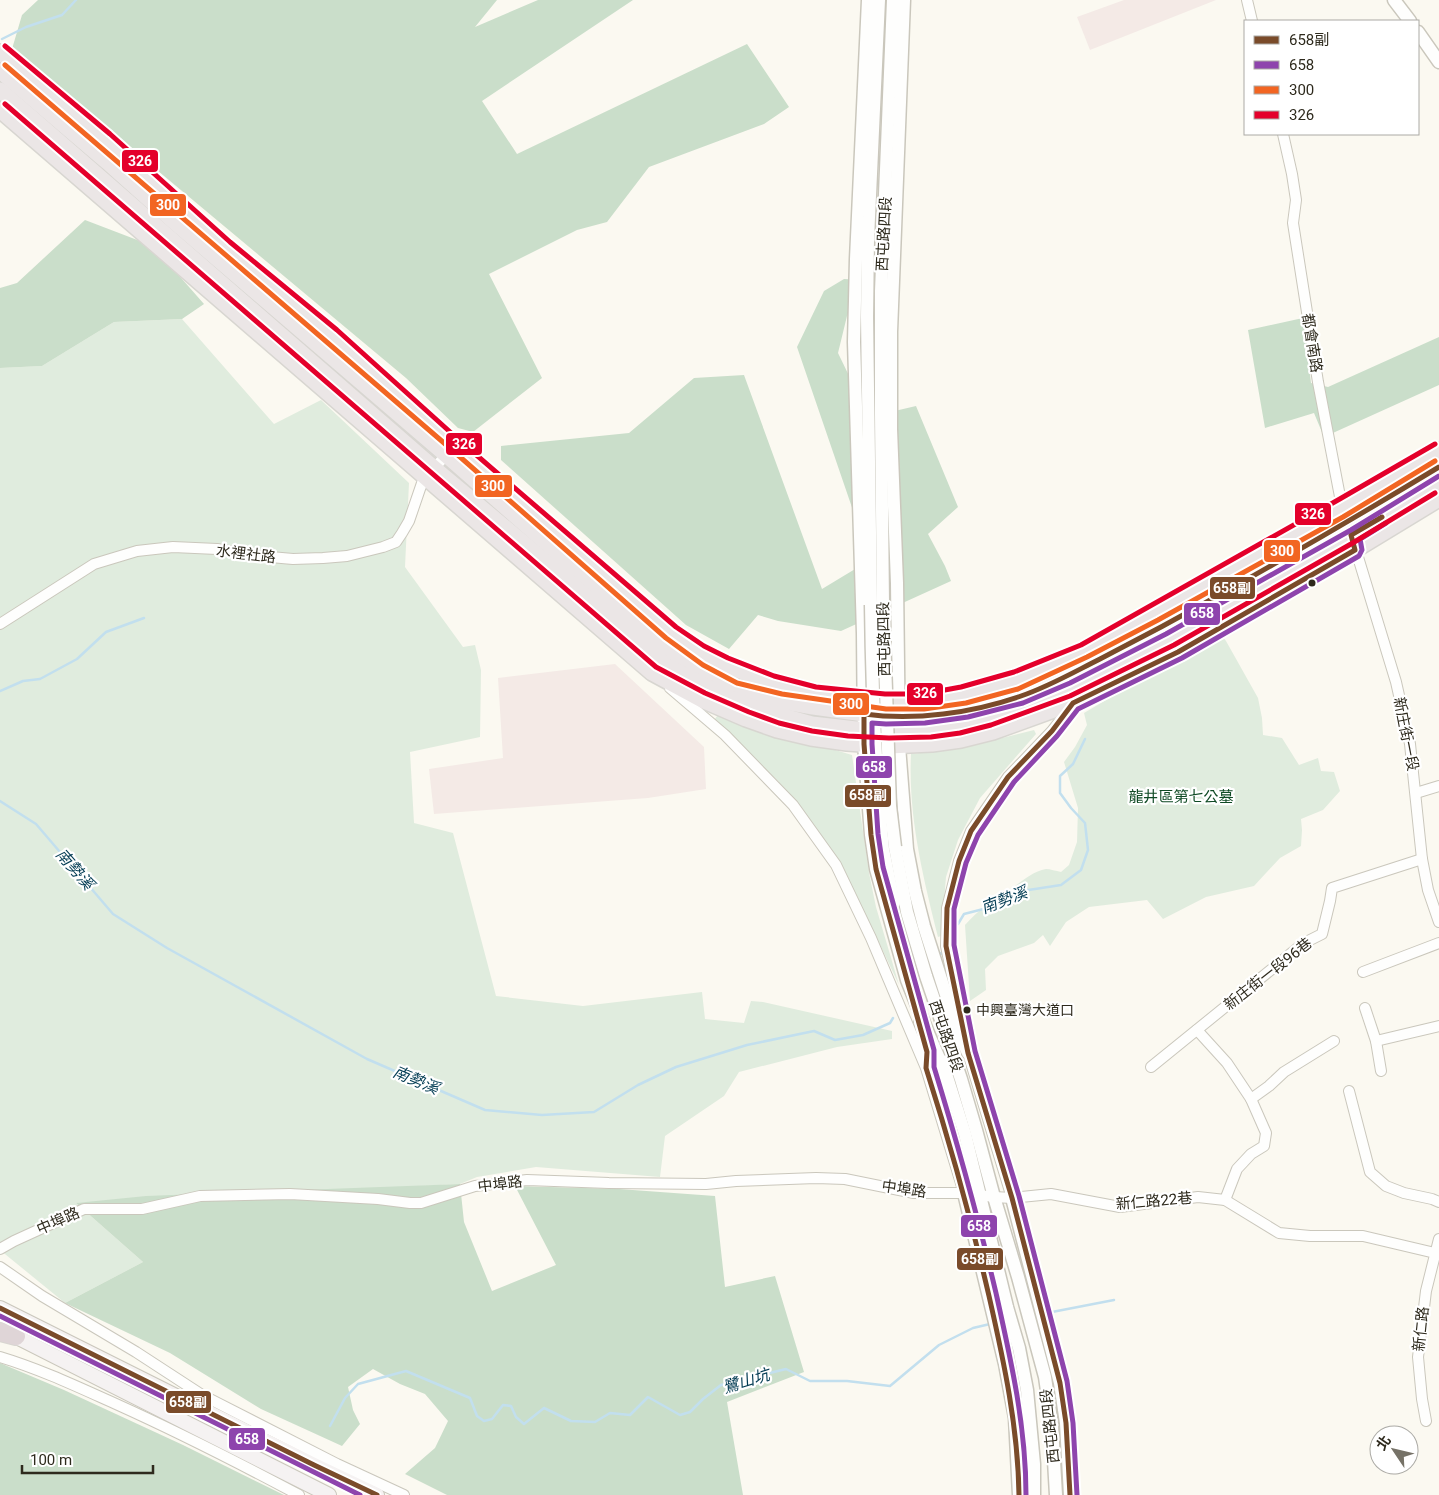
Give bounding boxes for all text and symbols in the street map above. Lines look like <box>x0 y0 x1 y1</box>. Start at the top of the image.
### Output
legend <box>1244 20 1419 135</box>
text: 658副 <box>1289 31 1329 49</box>
text: 658 <box>1289 56 1314 74</box>
text: 300 <box>1289 81 1314 99</box>
text: 326 <box>1289 106 1314 124</box>
line badge: 326 <box>121 149 159 173</box>
text: 326 <box>128 153 152 169</box>
line badge: 300 <box>149 193 187 217</box>
street label: 西屯路四段 <box>873 196 895 272</box>
text: 300 <box>156 197 180 213</box>
street label: 都會南路 <box>1298 312 1326 374</box>
line badge: 326 <box>445 432 483 456</box>
text: 326 <box>452 436 476 452</box>
line badge: 300 <box>474 474 513 498</box>
text: 300 <box>481 478 505 494</box>
line badge: 326 <box>1294 502 1332 526</box>
text: 326 <box>1301 506 1325 522</box>
line badge: 300 <box>1263 539 1301 563</box>
street label: 水裡社路 <box>215 541 277 567</box>
text: 300 <box>1270 543 1294 559</box>
line badge: 658副 <box>1209 576 1256 600</box>
unlabelled marker <box>1307 578 1317 588</box>
text: 658副 <box>1213 580 1251 596</box>
street label: 西屯路四段 <box>874 601 894 677</box>
line badge: 658 <box>1183 602 1221 626</box>
text: 658 <box>1190 605 1214 621</box>
line badge: 326 <box>906 682 944 706</box>
text: 326 <box>913 685 937 701</box>
line badge: 300 <box>832 692 870 716</box>
street label: 新庄街一段 <box>1390 695 1422 773</box>
text: 300 <box>839 696 863 712</box>
line badge: 658 <box>855 755 893 779</box>
text: 658 <box>862 759 886 775</box>
line badge: 658副 <box>844 784 892 808</box>
text: 658副 <box>849 787 887 803</box>
park label: 龍井區第七公墓 <box>1128 788 1234 806</box>
water label: 南勢溪 <box>52 845 99 895</box>
water label: 南勢溪 <box>978 882 1032 917</box>
street label: 新庄街一段96巷 <box>1220 934 1316 1014</box>
street label: 西屯路四段 <box>925 998 967 1074</box>
place label: 中興臺灣大道口 <box>976 1002 1074 1018</box>
marker: 中興臺灣大道口 <box>962 1005 972 1015</box>
water label: 南勢溪 <box>390 1062 444 1099</box>
street label: 中埠路 <box>477 1172 523 1196</box>
street label: 中埠路 <box>880 1177 928 1201</box>
street label: 新仁路22巷 <box>1115 1189 1193 1213</box>
street label: 中埠路 <box>34 1204 82 1238</box>
line badge: 658 <box>960 1214 998 1238</box>
text: 658 <box>967 1218 991 1234</box>
line badge: 658副 <box>956 1247 1004 1271</box>
text: 658副 <box>961 1251 999 1267</box>
street label: 新仁路 <box>1410 1306 1432 1352</box>
water label: 鷺山坑 <box>720 1364 774 1397</box>
street label: 西屯路四段 <box>1037 1388 1063 1464</box>
line badge: 658副 <box>165 1390 212 1414</box>
text: 658副 <box>169 1394 207 1410</box>
north arrow <box>1369 1425 1419 1475</box>
line badge: 658 <box>228 1427 266 1451</box>
text: 658 <box>235 1431 259 1447</box>
text: 北 <box>1373 1432 1394 1453</box>
scale bar <box>22 1442 154 1474</box>
text: 100 m <box>30 1451 72 1469</box>

